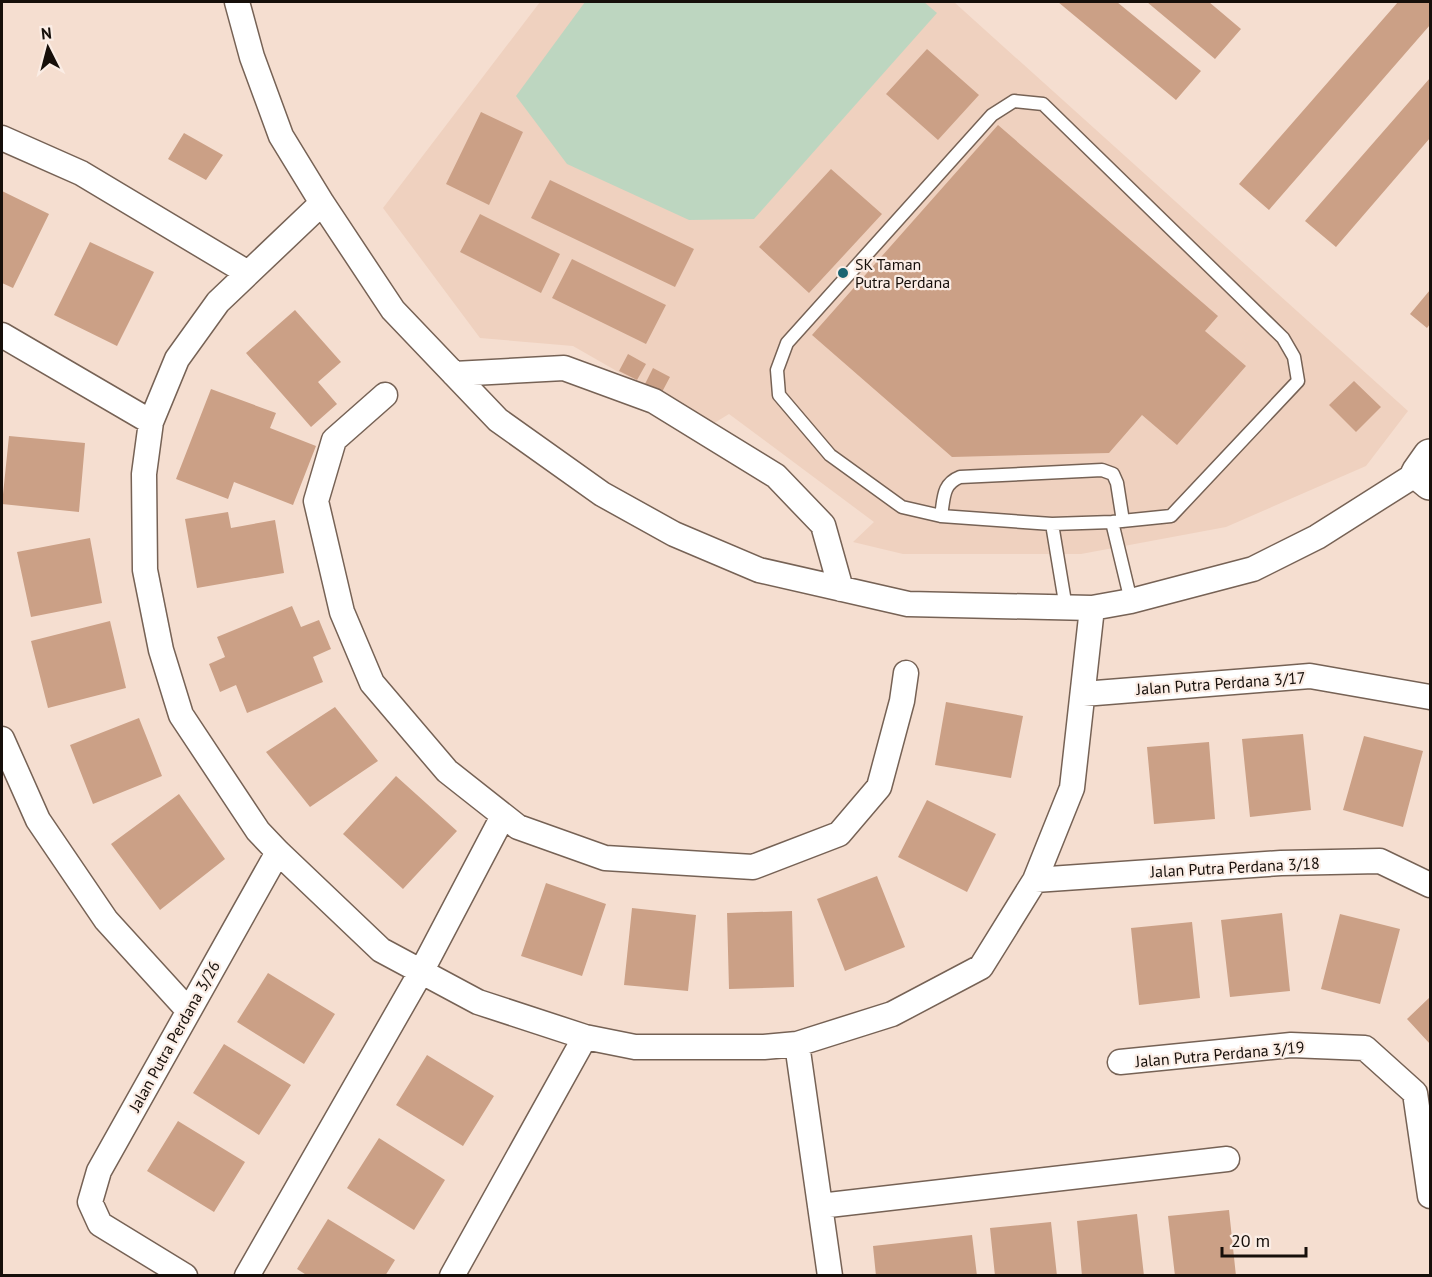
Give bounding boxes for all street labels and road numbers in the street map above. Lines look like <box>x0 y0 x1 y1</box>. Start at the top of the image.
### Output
street label: Jalan Putra Perdana 3/17 <box>1135 667 1306 699</box>
street label: Jalan Putra Perdana 3/18 <box>1149 853 1320 881</box>
street label: Jalan Putra Perdana 3/26 <box>124 957 224 1116</box>
street label: Jalan Putra Perdana 3/19 <box>1134 1037 1305 1071</box>

